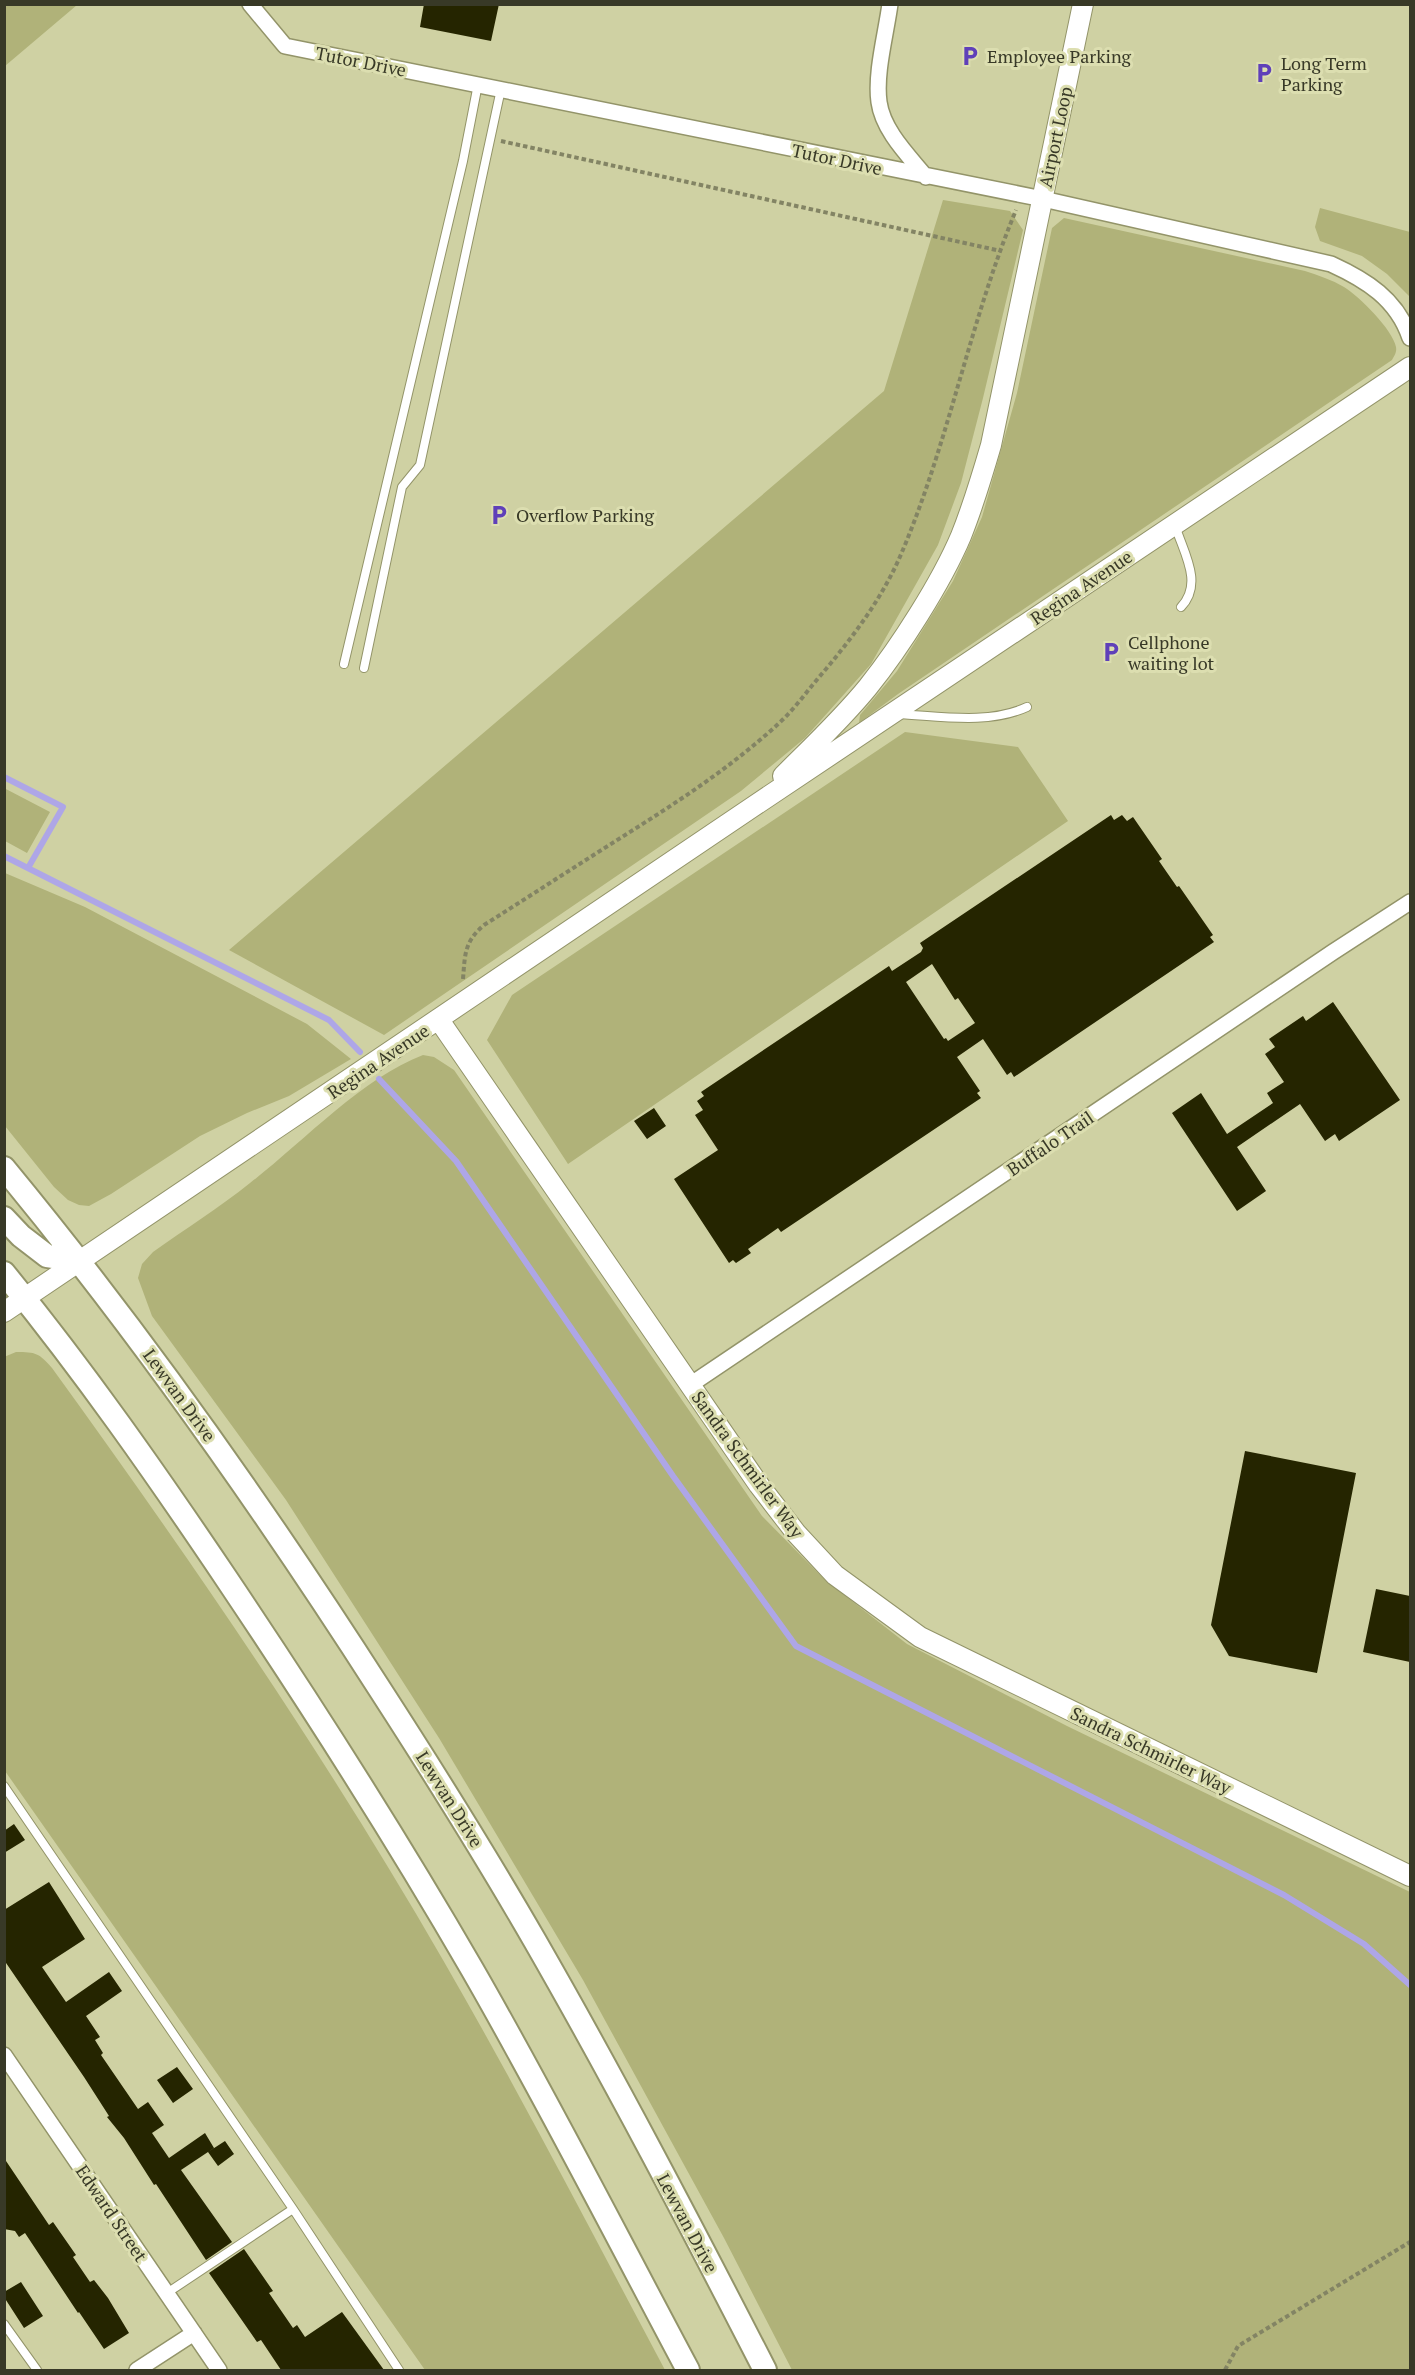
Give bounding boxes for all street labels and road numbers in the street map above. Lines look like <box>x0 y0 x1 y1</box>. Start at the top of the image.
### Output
street label: Tutor Drive <box>314 40 408 82</box>
street label: Airport Loop <box>1033 84 1077 190</box>
street label: Tutor Drive <box>790 138 884 180</box>
street label: Regina Avenue <box>1025 544 1137 630</box>
street label: Regina Avenue <box>322 1018 434 1104</box>
street label: Buffalo Trail <box>1002 1105 1098 1181</box>
street label: Lewvan Drive <box>138 1344 222 1446</box>
street label: Sandra Schmirler Way <box>687 1386 810 1543</box>
street label: Sandra Schmirler Way <box>1067 1701 1236 1800</box>
street label: Lewvan Drive <box>411 1747 489 1851</box>
street label: Edward Street <box>71 2160 153 2266</box>
street label: Lewvan Drive <box>652 2169 724 2277</box>

